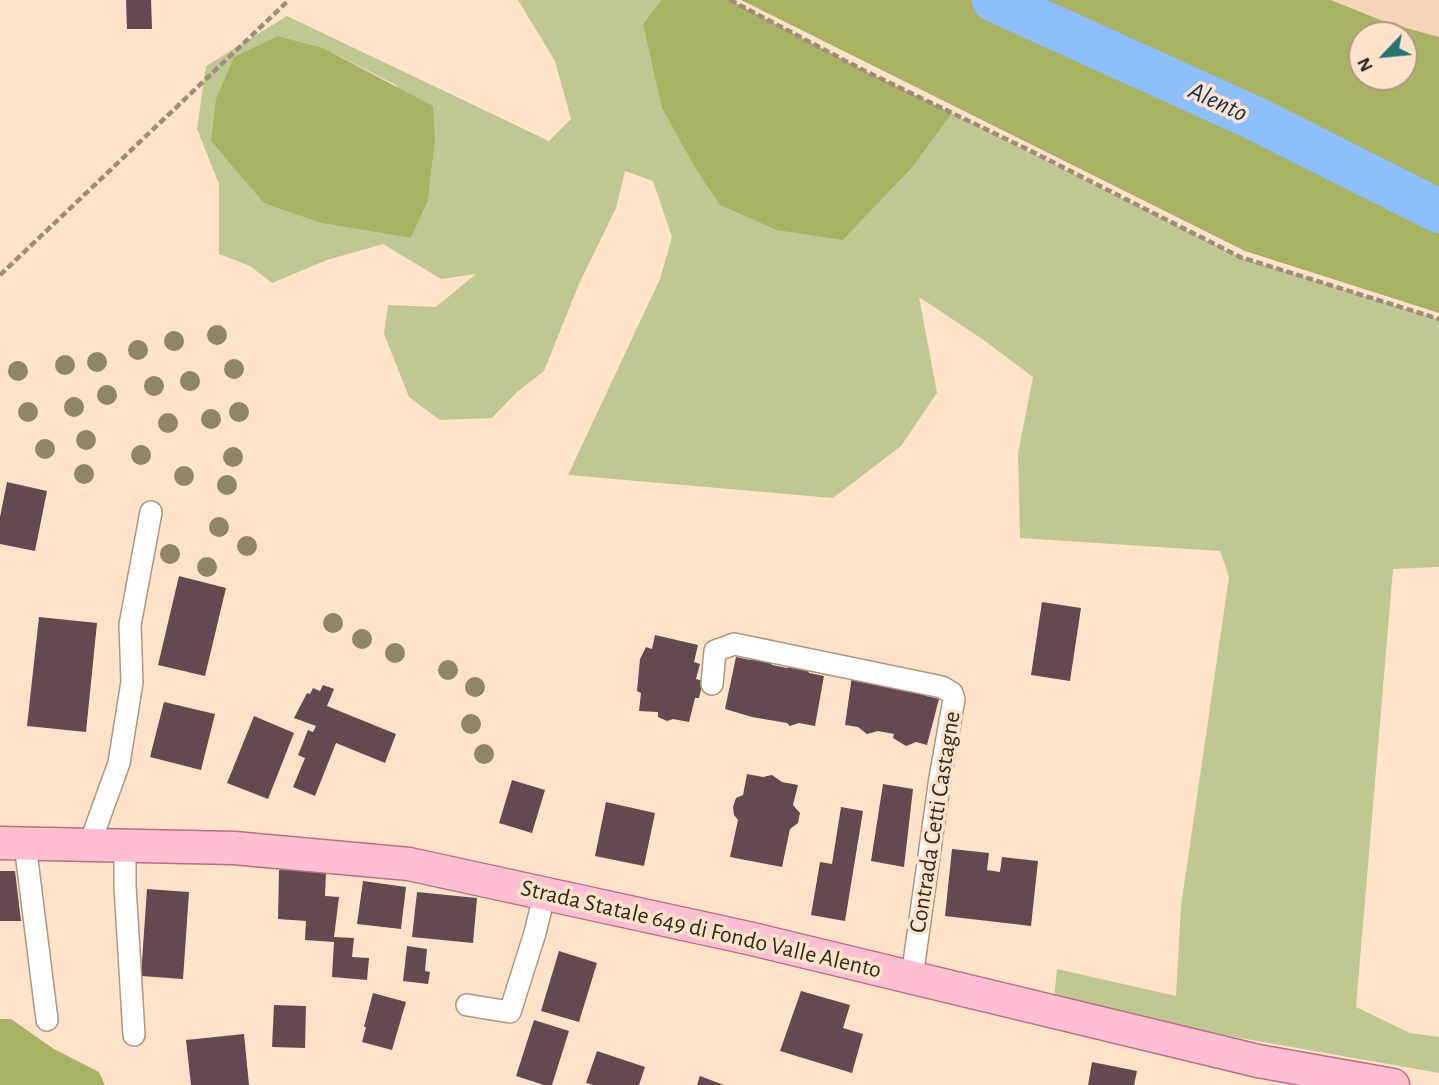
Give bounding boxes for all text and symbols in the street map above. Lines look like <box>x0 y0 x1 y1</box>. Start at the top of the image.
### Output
north arrow <box>1348 21 1418 91</box>
text: N <box>1354 54 1377 75</box>
water label: Alento <box>1184 75 1252 129</box>
street label: Contrada Cetti Castagne <box>903 709 967 935</box>
street label: Strada Statale 649 di Fondo Valle Alento <box>518 873 884 985</box>

